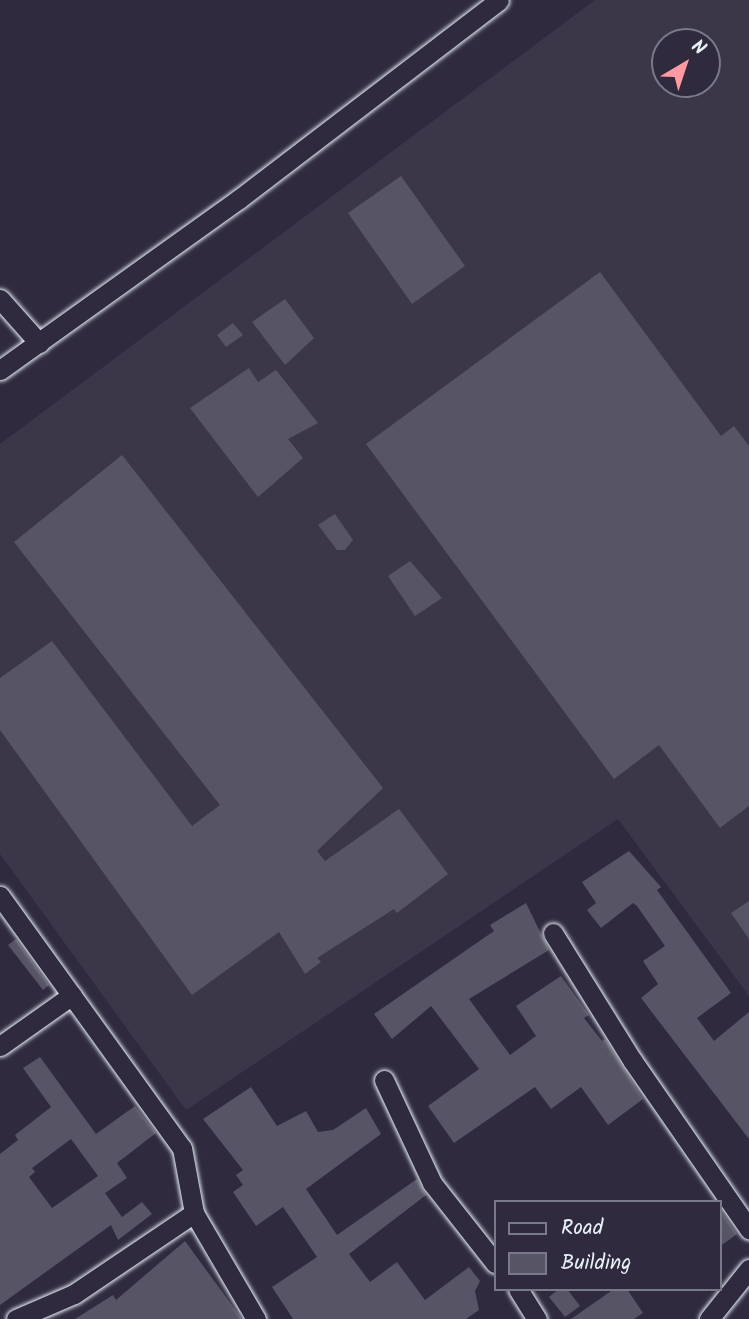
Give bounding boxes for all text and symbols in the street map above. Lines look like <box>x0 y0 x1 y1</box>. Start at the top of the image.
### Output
north arrow <box>651 28 721 98</box>
text: N <box>684 33 712 64</box>
legend <box>494 1200 721 1291</box>
text: Road <box>561 1212 603 1245</box>
text: Building <box>561 1247 631 1280</box>

